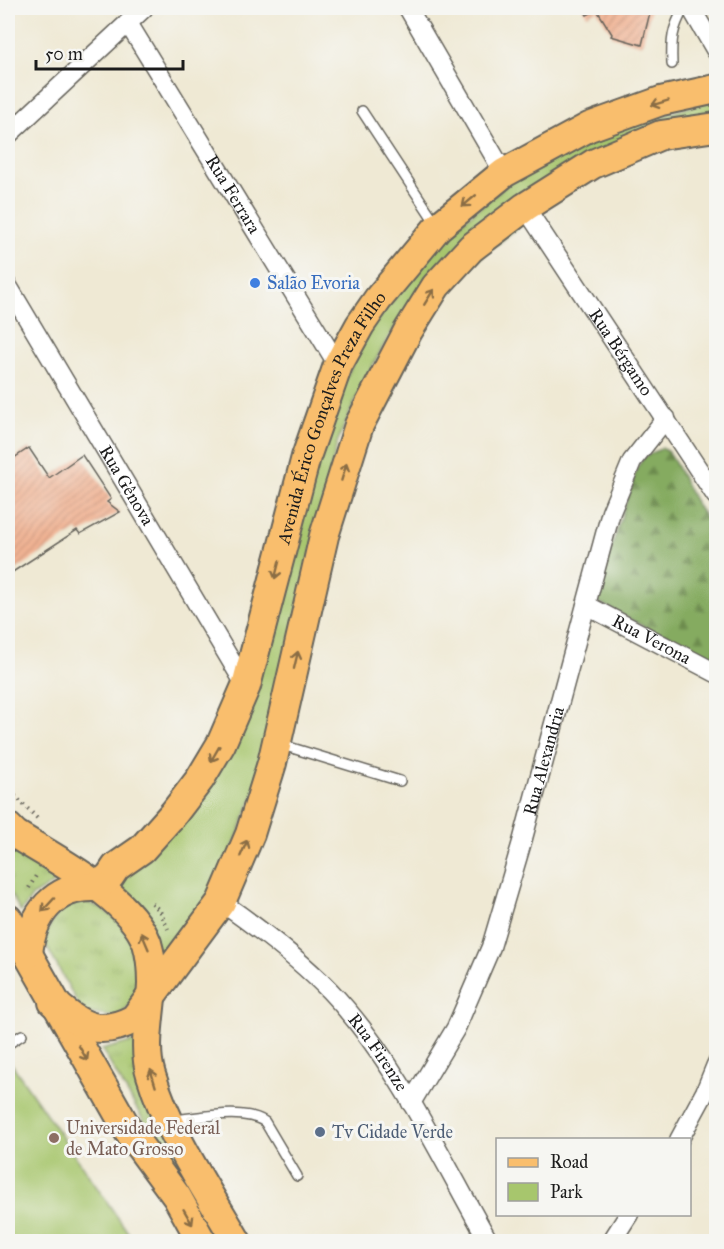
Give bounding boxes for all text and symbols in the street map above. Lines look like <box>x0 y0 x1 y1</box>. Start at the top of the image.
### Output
scale bar <box>36 33 183 71</box>
text: 50 m <box>45 43 83 65</box>
one-way arrow <box>651 98 670 109</box>
street label: Rua Ferrara <box>201 151 266 238</box>
one-way arrow <box>462 194 478 207</box>
place label: Salão Evoria <box>267 272 360 294</box>
marker: Salão Evoria <box>248 276 262 290</box>
street label: Avenida Érico Gonçalves Preza Filho <box>272 287 391 548</box>
one-way arrow <box>424 289 436 306</box>
street label: Rua Bérgamo <box>584 304 658 400</box>
street label: Rua Gênova <box>94 441 159 530</box>
one-way arrow <box>339 463 350 482</box>
one-way arrow <box>271 560 283 579</box>
street label: Rua Verona <box>609 610 695 669</box>
one-way arrow <box>290 651 302 670</box>
street label: Rua Alexandria <box>519 704 569 818</box>
one-way arrow <box>208 745 220 762</box>
one-way arrow <box>239 840 251 858</box>
one-way arrow <box>41 898 55 913</box>
one-way arrow <box>139 933 150 951</box>
street label: Rua Firenze <box>343 1009 413 1095</box>
one-way arrow <box>77 1044 89 1061</box>
one-way arrow <box>147 1069 158 1088</box>
place label: Universidade Federal de Mato Grosso <box>66 1117 220 1160</box>
place label: Tv Cidade Verde <box>332 1121 453 1143</box>
marker: Tv Cidade Verde <box>313 1125 327 1139</box>
marker: Universidade Federal de Mato Grosso <box>47 1131 61 1145</box>
legend <box>496 1138 691 1216</box>
text: Road <box>550 1151 588 1173</box>
text: Park <box>550 1181 583 1203</box>
one-way arrow <box>182 1208 194 1225</box>

